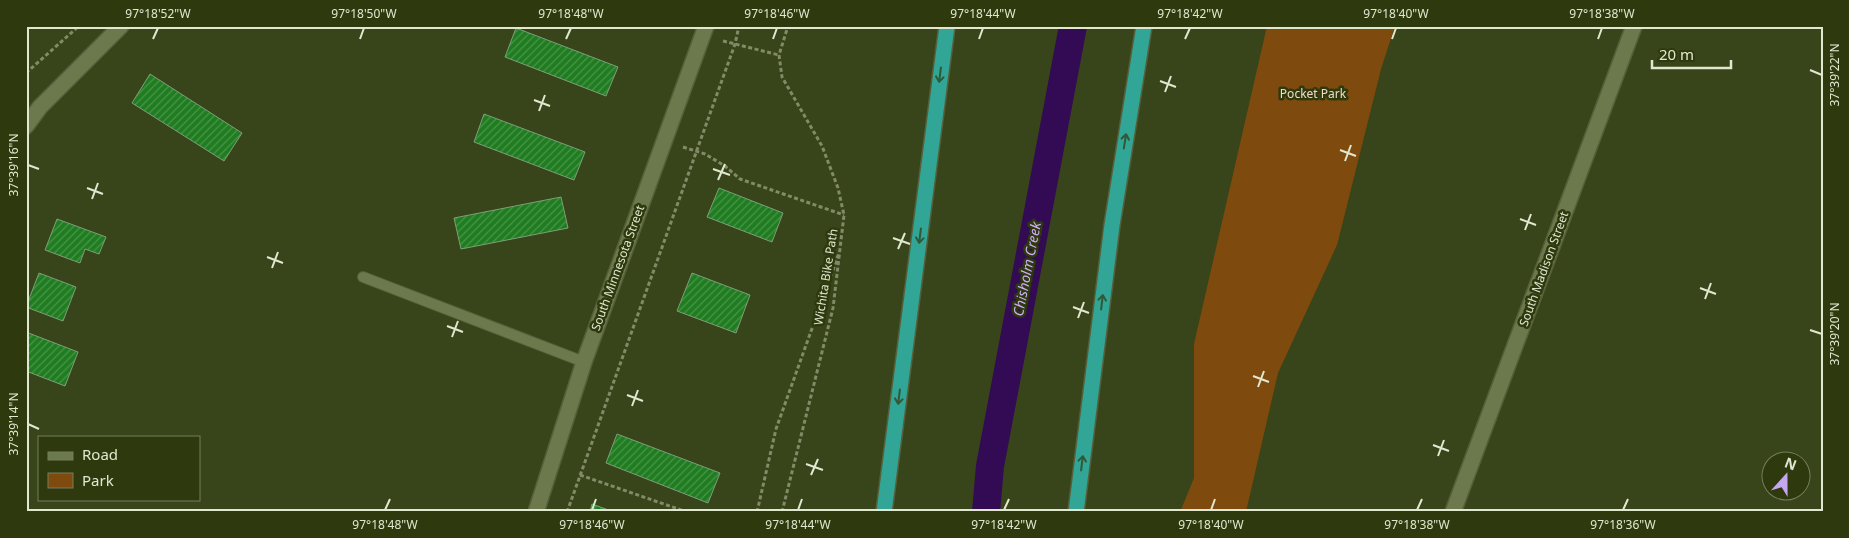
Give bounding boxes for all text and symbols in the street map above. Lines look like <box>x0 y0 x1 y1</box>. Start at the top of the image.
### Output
text: 97°18'52"W <box>125 5 191 22</box>
text: 97°18'50"W <box>331 5 397 22</box>
text: 97°18'48"W <box>538 5 604 22</box>
text: 97°18'46"W <box>744 5 810 22</box>
text: 97°18'44"W <box>950 5 1016 22</box>
text: 97°18'42"W <box>1157 5 1223 22</box>
text: 97°18'40"W <box>1363 5 1429 22</box>
text: 97°18'38"W <box>1569 5 1635 22</box>
scale bar <box>1652 38 1730 70</box>
text: 37°39'22"N <box>1826 43 1843 107</box>
text: 20 m <box>1659 44 1694 64</box>
one-way arrow <box>935 66 945 82</box>
park label: Pocket Park <box>1280 85 1347 102</box>
text: 37°39'16"N <box>5 133 22 197</box>
one-way arrow <box>1121 134 1131 150</box>
street label: South Minnesota Street <box>587 202 648 333</box>
street label: South Madison Street <box>1515 208 1572 329</box>
water label: Chisholm Creek <box>1008 219 1045 318</box>
street label: Wichita Bike Path <box>809 227 842 326</box>
one-way arrow <box>915 227 925 243</box>
one-way arrow <box>1098 294 1108 310</box>
text: 37°39'20"N <box>1826 302 1843 366</box>
one-way arrow <box>894 389 904 405</box>
text: 37°39'14"N <box>5 392 22 456</box>
legend <box>38 436 200 500</box>
text: Road <box>82 444 118 464</box>
north arrow <box>1762 450 1812 500</box>
text: N <box>1782 452 1800 474</box>
one-way arrow <box>1077 456 1087 472</box>
text: Park <box>82 470 114 490</box>
text: 97°18'48"W <box>352 516 418 533</box>
text: 97°18'46"W <box>559 516 625 533</box>
text: 97°18'44"W <box>765 516 831 533</box>
text: 97°18'42"W <box>971 516 1037 533</box>
text: 97°18'40"W <box>1178 516 1244 533</box>
text: 97°18'38"W <box>1384 516 1450 533</box>
text: 97°18'36"W <box>1590 516 1656 533</box>

